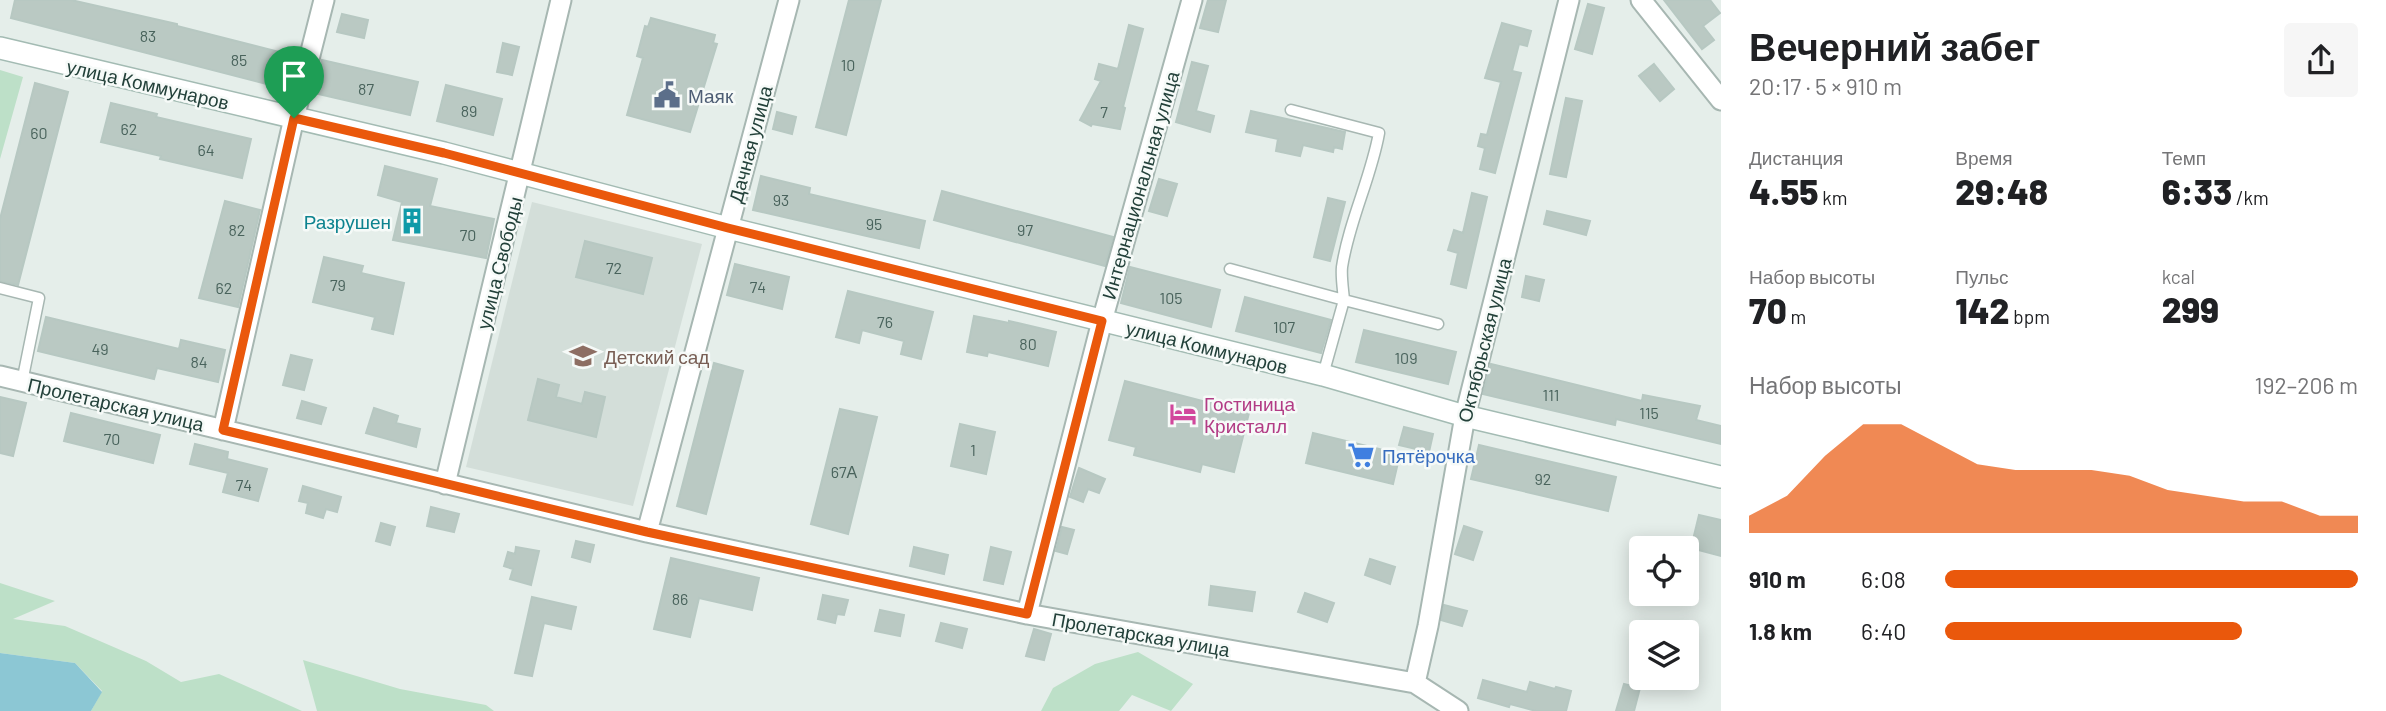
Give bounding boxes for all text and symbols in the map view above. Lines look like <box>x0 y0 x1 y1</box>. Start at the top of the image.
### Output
text: Вечерний забег <box>1749 23 2040 69</box>
button: share <box>2284 23 2358 97</box>
house number: 83 <box>140 26 156 45</box>
pin <box>264 46 324 118</box>
house number: 85 <box>231 50 247 69</box>
street label: улица Коммунаров <box>65 54 231 114</box>
house number: 10 <box>841 55 855 74</box>
icon: arrive <box>275 57 313 95</box>
street label: Интернациональная улица <box>1096 68 1184 302</box>
text: 20:17 · 5 × 910 m <box>1749 72 1902 100</box>
house number: 87 <box>358 79 374 98</box>
public building icon: Маяк <box>652 80 682 110</box>
street label: Дачная улица <box>723 83 777 205</box>
place label: Маяк <box>688 84 734 107</box>
house number: 89 <box>461 101 477 120</box>
house number: 7 <box>1100 102 1108 121</box>
house number: 62 <box>121 119 137 138</box>
house number: 60 <box>30 123 48 142</box>
house number: 64 <box>197 140 215 159</box>
text: Дистанция <box>1749 146 1843 169</box>
text: Время <box>1955 146 2013 169</box>
text: Темп <box>2162 146 2206 169</box>
text: 4.55 <box>1749 170 1818 212</box>
text: 29:48 <box>1955 170 2048 212</box>
text: 6:33 <box>2162 170 2232 212</box>
text: km <box>1818 186 1848 209</box>
text: /km <box>2232 186 2269 209</box>
house number: 93 <box>773 190 789 209</box>
street label: улица Свободы <box>471 194 527 332</box>
building icon: Разрушен <box>397 206 427 236</box>
place label: Разрушен <box>304 210 391 233</box>
house number: 95 <box>866 214 882 233</box>
house number: 82 <box>229 220 245 239</box>
house number: 97 <box>1017 220 1033 239</box>
house number: 70 <box>460 225 476 244</box>
street label: Октябрьская улица <box>1452 255 1516 425</box>
house number: 72 <box>606 258 622 277</box>
text: Набор высоты <box>1749 265 1875 288</box>
text: Пульс <box>1955 265 2009 288</box>
text: kcal <box>2162 265 2195 288</box>
house number: 79 <box>330 275 346 294</box>
house number: 74 <box>750 277 766 296</box>
house number: 62 <box>216 278 232 297</box>
house number: 105 <box>1160 288 1182 307</box>
text: 299 <box>2162 288 2219 330</box>
text: 70 <box>1749 289 1787 331</box>
text: 142 <box>1955 289 2009 331</box>
text: m <box>1787 305 1806 328</box>
text: bpm <box>2009 305 2050 328</box>
house number: 76 <box>877 312 893 331</box>
street label: улица Коммунаров <box>1124 316 1290 378</box>
house number: 107 <box>1273 317 1296 336</box>
house number: 80 <box>1019 334 1037 353</box>
house number: 49 <box>91 339 109 358</box>
school or university icon: Детский сад <box>568 341 598 371</box>
place label: Детский сад <box>604 345 709 368</box>
house number: 109 <box>1395 348 1417 367</box>
house number: 84 <box>190 352 208 371</box>
text: Набор высоты <box>1749 371 1902 399</box>
text: 192–206 m <box>2254 371 2358 399</box>
street label: Пролетарская улица <box>26 373 207 436</box>
house number: 111 <box>1543 385 1559 404</box>
place label: Гостиница Кристалл <box>1204 392 1295 437</box>
hotel icon: Гостиница Кристалл <box>1168 399 1198 429</box>
house number: 115 <box>1639 403 1659 422</box>
house number: 70 <box>104 429 120 448</box>
house number: 1 <box>970 440 976 459</box>
supermarket icon: Пятёрочка <box>1346 440 1376 470</box>
place label: Пятёрочка <box>1382 444 1476 467</box>
house number: 67А <box>831 462 858 481</box>
house number: 92 <box>1535 469 1551 488</box>
house number: 74 <box>236 475 252 494</box>
map controls <box>1629 536 1699 690</box>
button: locate <box>1629 536 1699 606</box>
text: 910 m <box>1749 565 1806 593</box>
text: 6:08 <box>1861 565 1906 593</box>
house number: 86 <box>672 589 688 608</box>
street label: Пролетарская улица <box>1050 607 1232 661</box>
text: 1.8 km <box>1749 617 1812 645</box>
text: 6:40 <box>1861 617 1906 645</box>
button: layers <box>1629 620 1699 690</box>

